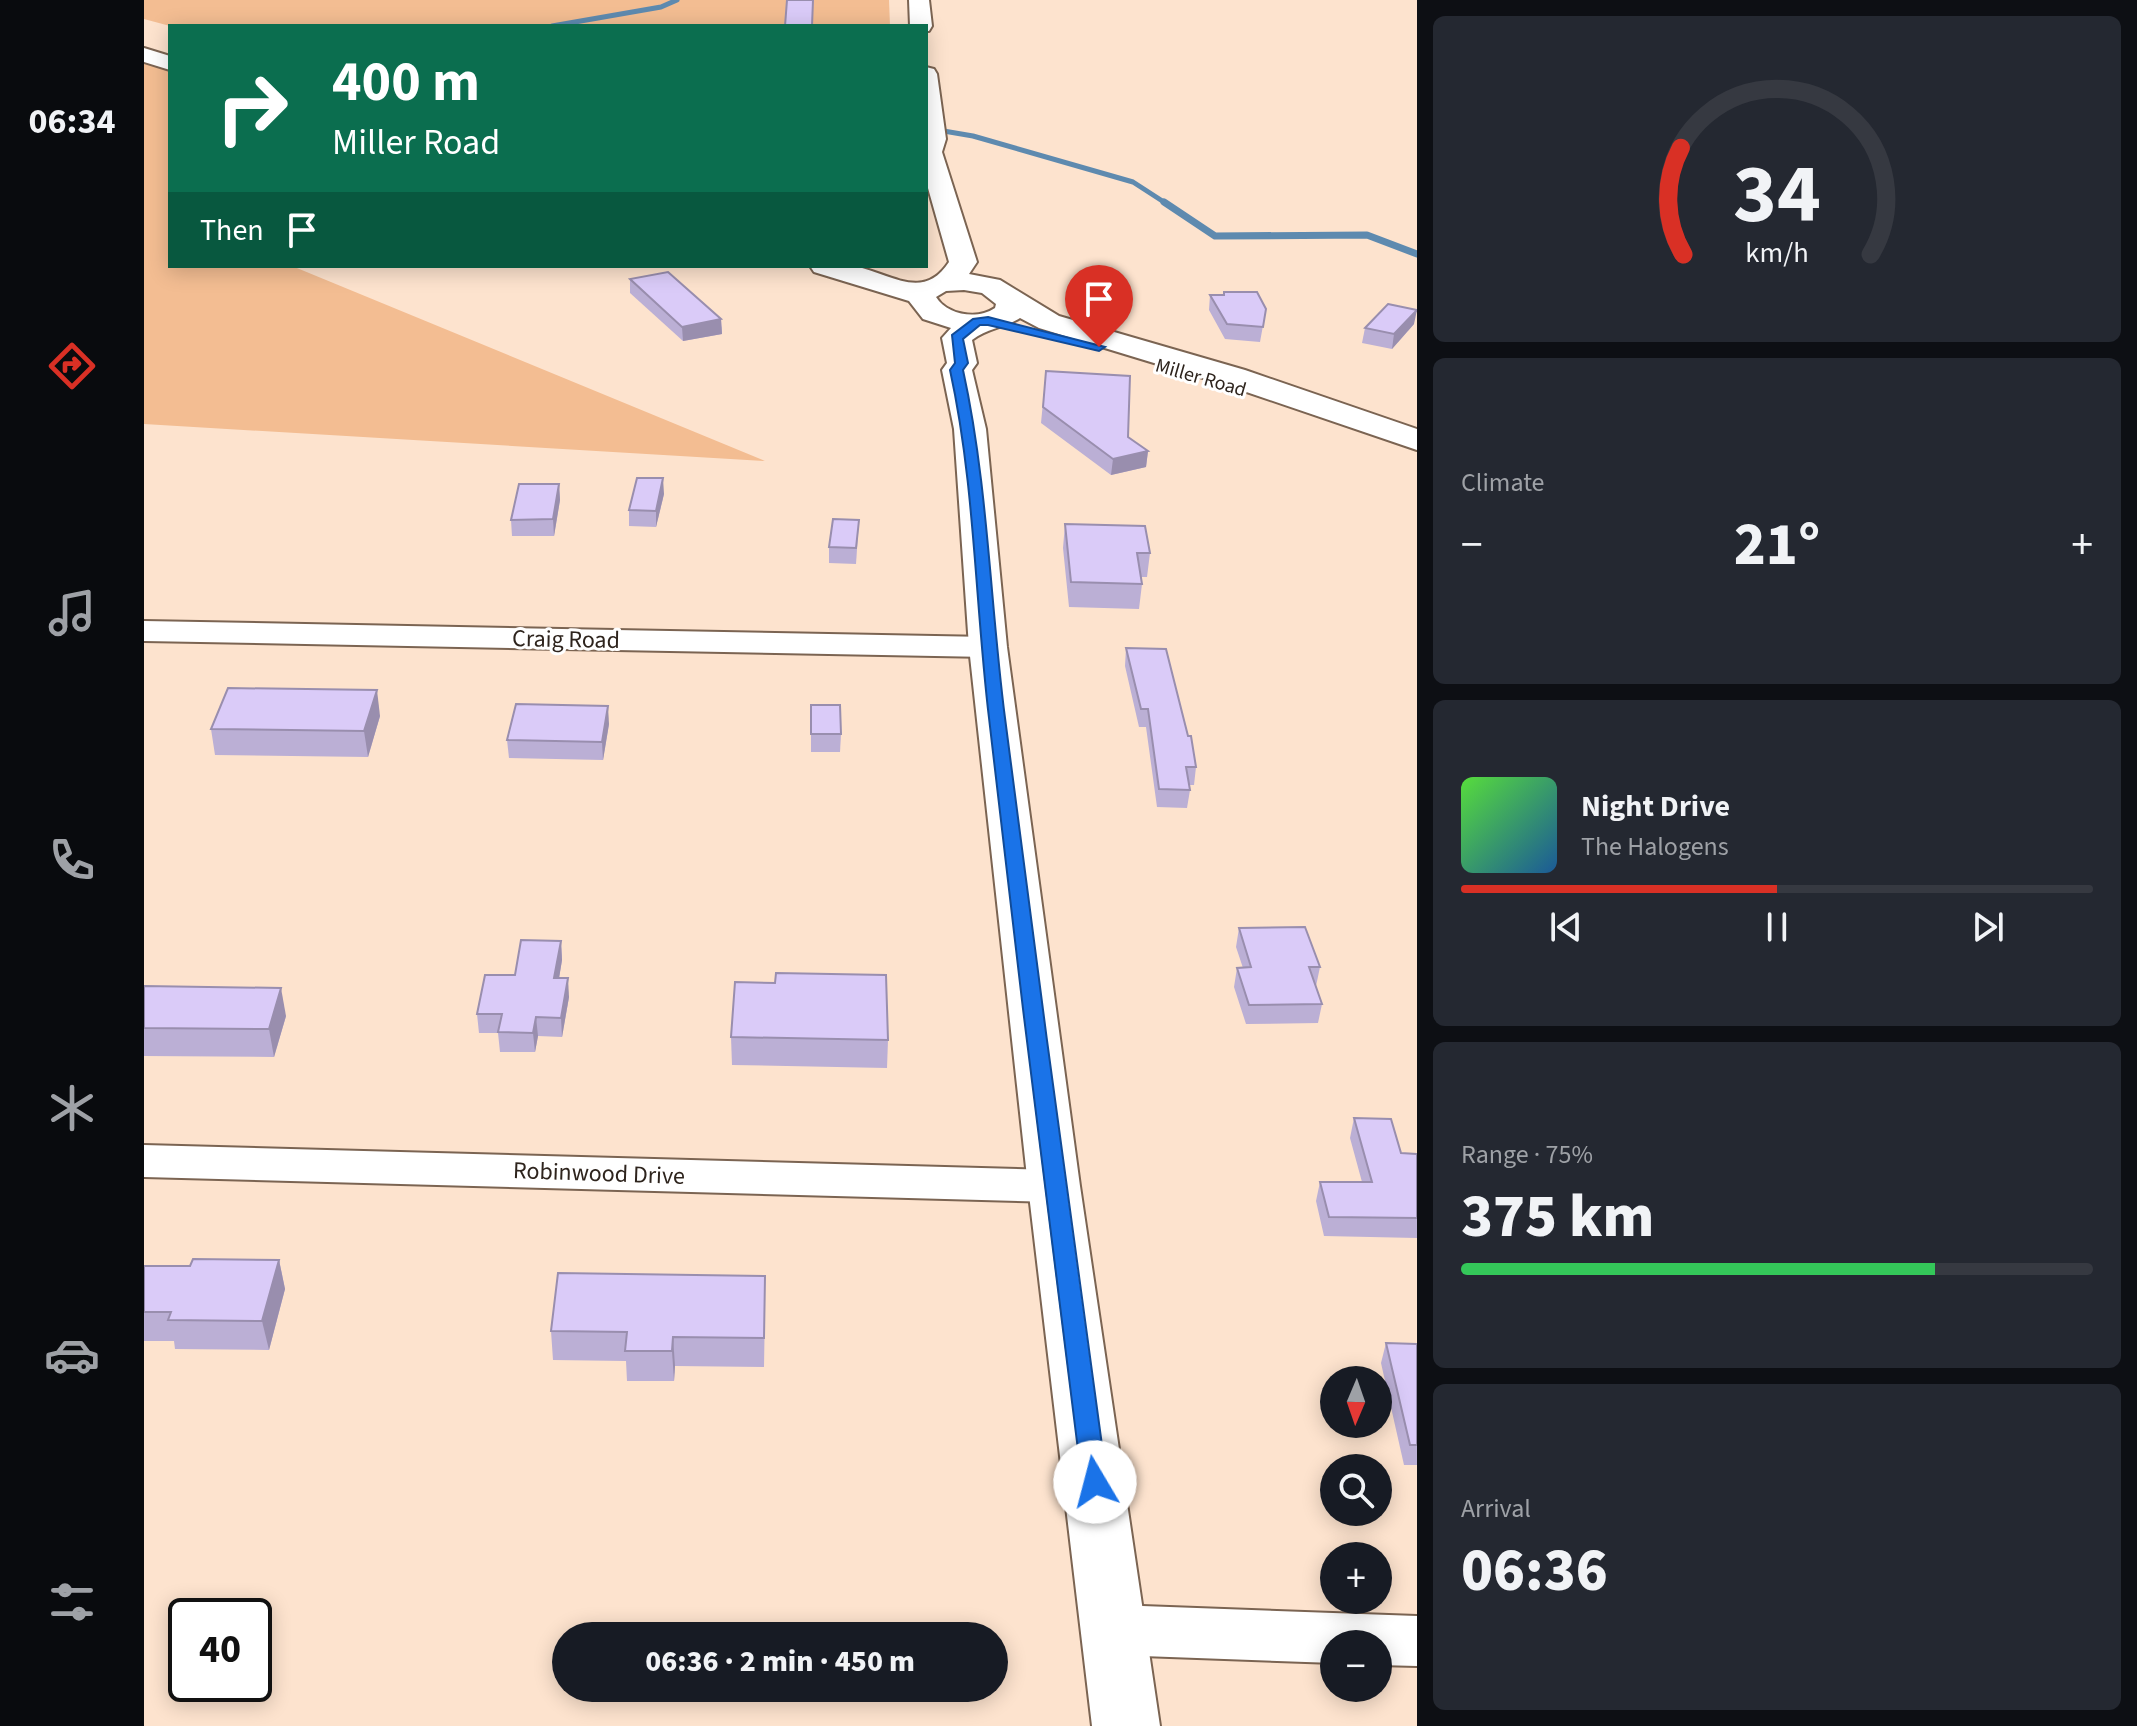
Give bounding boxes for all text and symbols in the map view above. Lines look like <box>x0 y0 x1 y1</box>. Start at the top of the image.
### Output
text: 400 m <box>332 43 480 122</box>
icon: right <box>200 56 304 160</box>
text: 06:34 <box>29 96 115 147</box>
text: Miller Road <box>332 117 500 168</box>
text: 34 <box>1733 136 1821 254</box>
icon: arrive <box>280 208 324 252</box>
text: Then <box>200 209 264 252</box>
text: km/h <box>1745 233 1809 273</box>
pin <box>1065 265 1133 347</box>
icon: arrive <box>1077 277 1121 321</box>
icon: directions <box>44 338 100 394</box>
street label: Miller Road <box>1152 352 1249 404</box>
text: Climate <box>1461 464 1545 501</box>
text: 21° <box>1734 503 1820 588</box>
text: − <box>1461 514 1483 577</box>
text: + <box>2071 514 2093 577</box>
icon: music <box>44 585 100 641</box>
street label: Craig Road <box>512 621 620 658</box>
text: Night Drive <box>1581 785 1730 828</box>
text: The Halogens <box>1581 828 1729 865</box>
icon: phone <box>44 832 100 888</box>
icon: previous <box>1544 905 1588 949</box>
icon: pause <box>1755 905 1799 949</box>
icon: next <box>1966 905 2010 949</box>
icon: climate <box>44 1080 100 1136</box>
text: Range · 75% <box>1461 1136 1593 1173</box>
street label: Robinwood Drive <box>512 1153 686 1194</box>
text: 375 km <box>1461 1175 1654 1260</box>
icon: car <box>44 1327 100 1383</box>
north arrow <box>1320 1366 1392 1438</box>
map controls <box>1320 1366 1392 1702</box>
position arrow <box>1053 1440 1137 1524</box>
button: search <box>1320 1454 1392 1526</box>
text: Arrival <box>1461 1490 1531 1527</box>
text: 06:36 <box>1461 1529 1608 1614</box>
button: + <box>1320 1542 1392 1614</box>
icon: filters <box>44 1574 100 1630</box>
speed limit sign: 40 <box>168 1598 272 1702</box>
button: − <box>1320 1630 1392 1702</box>
text: 06:36 · 2 min · 450 m <box>645 1640 915 1683</box>

